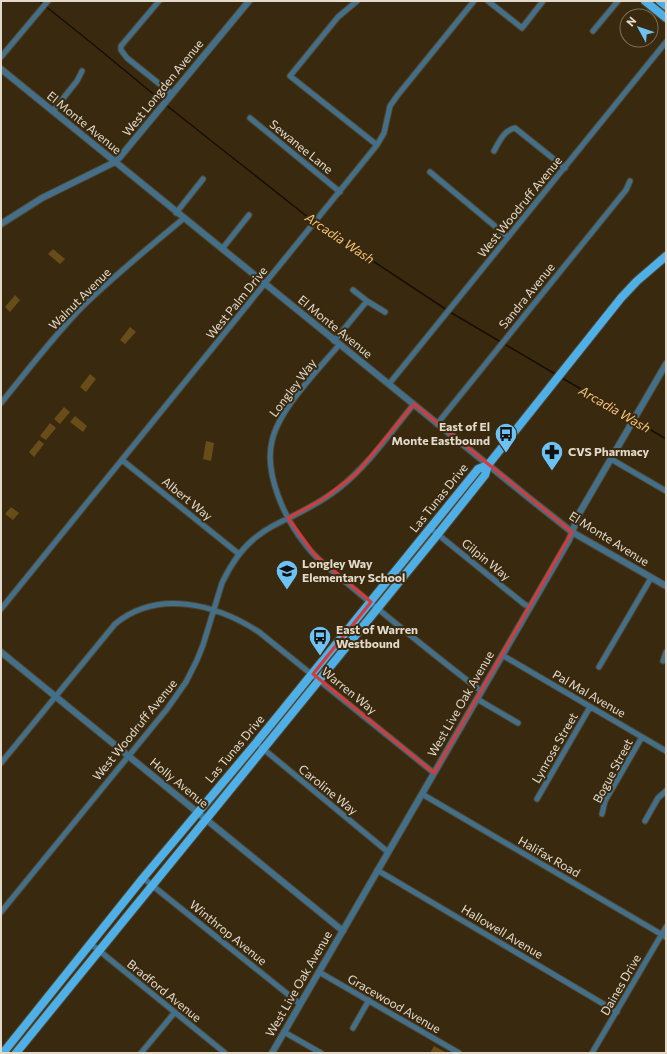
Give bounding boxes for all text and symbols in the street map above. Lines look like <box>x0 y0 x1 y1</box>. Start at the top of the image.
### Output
north arrow <box>619 8 659 48</box>
text: N <box>623 14 639 29</box>
street label: West Longden Avenue <box>119 36 205 138</box>
street label: El Monte Avenue <box>45 88 125 156</box>
street label: Sewanee Lane <box>267 116 336 176</box>
street label: West Woodruff Avenue <box>474 153 564 260</box>
water label: Arcadia Wash <box>302 208 378 267</box>
street label: Sandra Avenue <box>495 260 557 331</box>
street label: West Palm Drive <box>203 263 270 341</box>
street label: Walnut Avenue <box>45 264 113 332</box>
street label: El Monte Avenue <box>296 292 376 360</box>
street label: Longley Way <box>266 356 319 419</box>
water label: Arcadia Wash <box>575 382 654 436</box>
place label: East of El Monte Eastbound <box>392 419 490 447</box>
bus stop icon: East of El Monte Eastbound <box>493 421 519 454</box>
pharmacy icon: CVS Pharmacy <box>539 439 565 472</box>
place label: CVS Pharmacy <box>568 444 650 458</box>
street label: Las Tunas Drive <box>406 460 470 534</box>
street label: Albert Way <box>160 474 216 523</box>
street label: El Monte Avenue <box>567 508 652 568</box>
street label: Gilpin Way <box>460 535 514 583</box>
place label: Longley Way Elementary School <box>302 556 405 584</box>
school or university icon: Longley Way Elementary School <box>274 558 300 591</box>
place label: East of Warren Westbound <box>336 622 418 650</box>
bus stop icon: East of Warren Westbound <box>307 624 333 657</box>
street label: West Live Oak Avenue <box>424 648 496 759</box>
street label: Warren Way <box>319 664 380 717</box>
street label: Pal Mal Avenue <box>550 667 629 720</box>
street label: West Woodruff Avenue <box>89 676 179 783</box>
street label: Lynrose Street <box>528 710 580 785</box>
street label: Las Tunas Drive <box>202 712 267 785</box>
street label: Bogue Street <box>589 736 635 805</box>
street label: Holly Avenue <box>148 755 212 810</box>
street label: Caroline Way <box>296 761 361 817</box>
street label: Halifax Road <box>516 833 583 879</box>
street label: Winthrop Avenue <box>187 897 270 968</box>
street label: Hallowell Avenue <box>459 901 546 961</box>
street label: West Live Oak Avenue <box>262 928 334 1039</box>
street label: Daines Drive <box>597 951 643 1018</box>
street label: Bradford Avenue <box>125 956 204 1024</box>
street label: Gracewood Avenue <box>346 971 443 1035</box>

